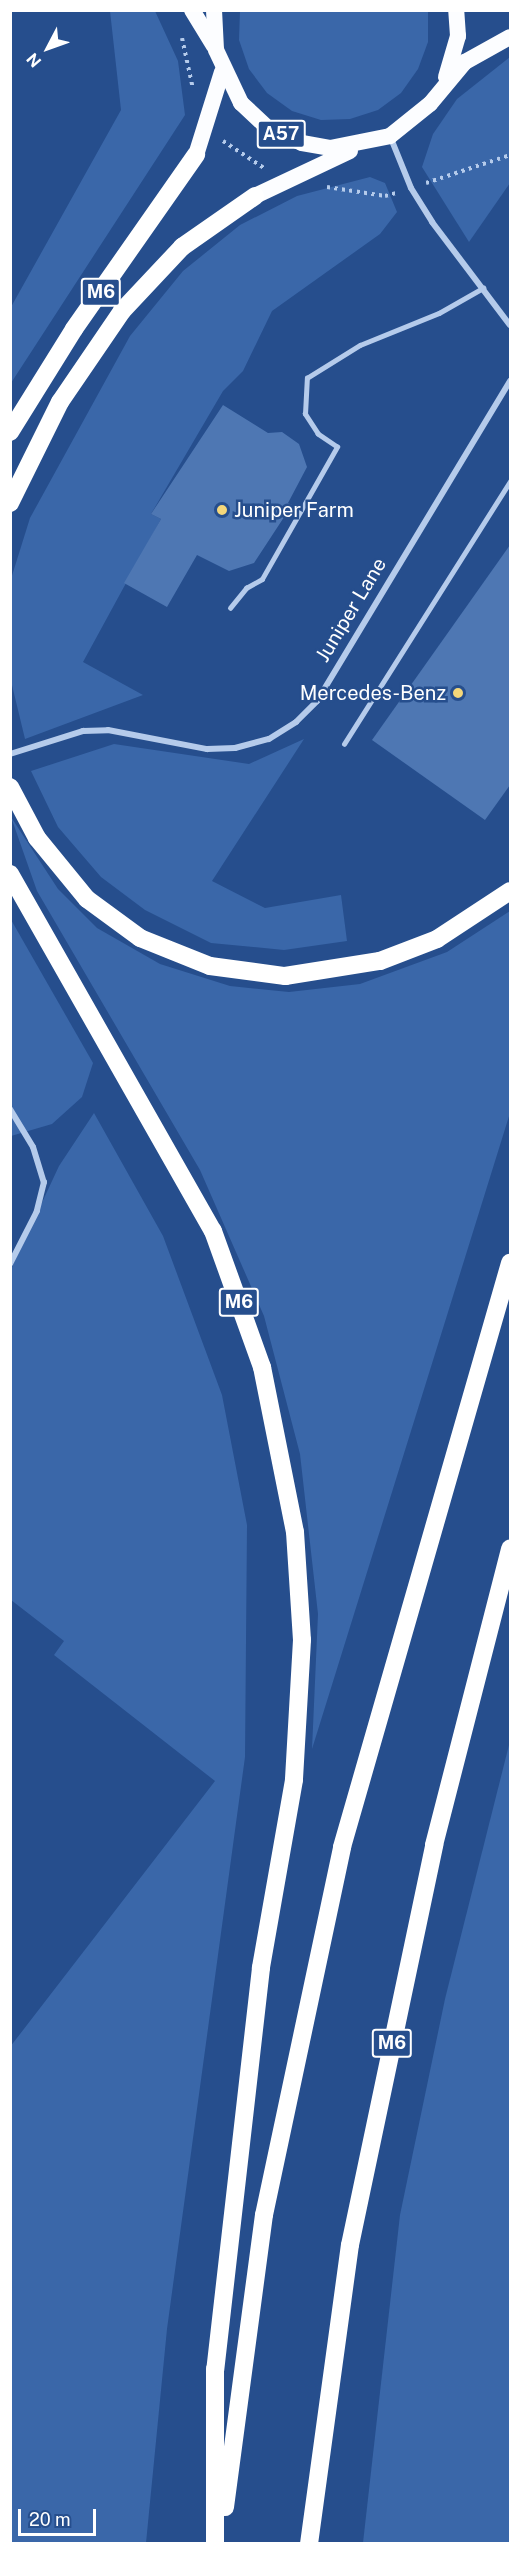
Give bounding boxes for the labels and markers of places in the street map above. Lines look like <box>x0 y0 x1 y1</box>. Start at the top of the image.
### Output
place label: Juniper Farm <box>234 498 354 522</box>
marker: Juniper Farm <box>215 503 229 517</box>
place label: Mercedes-Benz <box>300 681 446 705</box>
marker: Mercedes-Benz <box>451 686 465 700</box>

